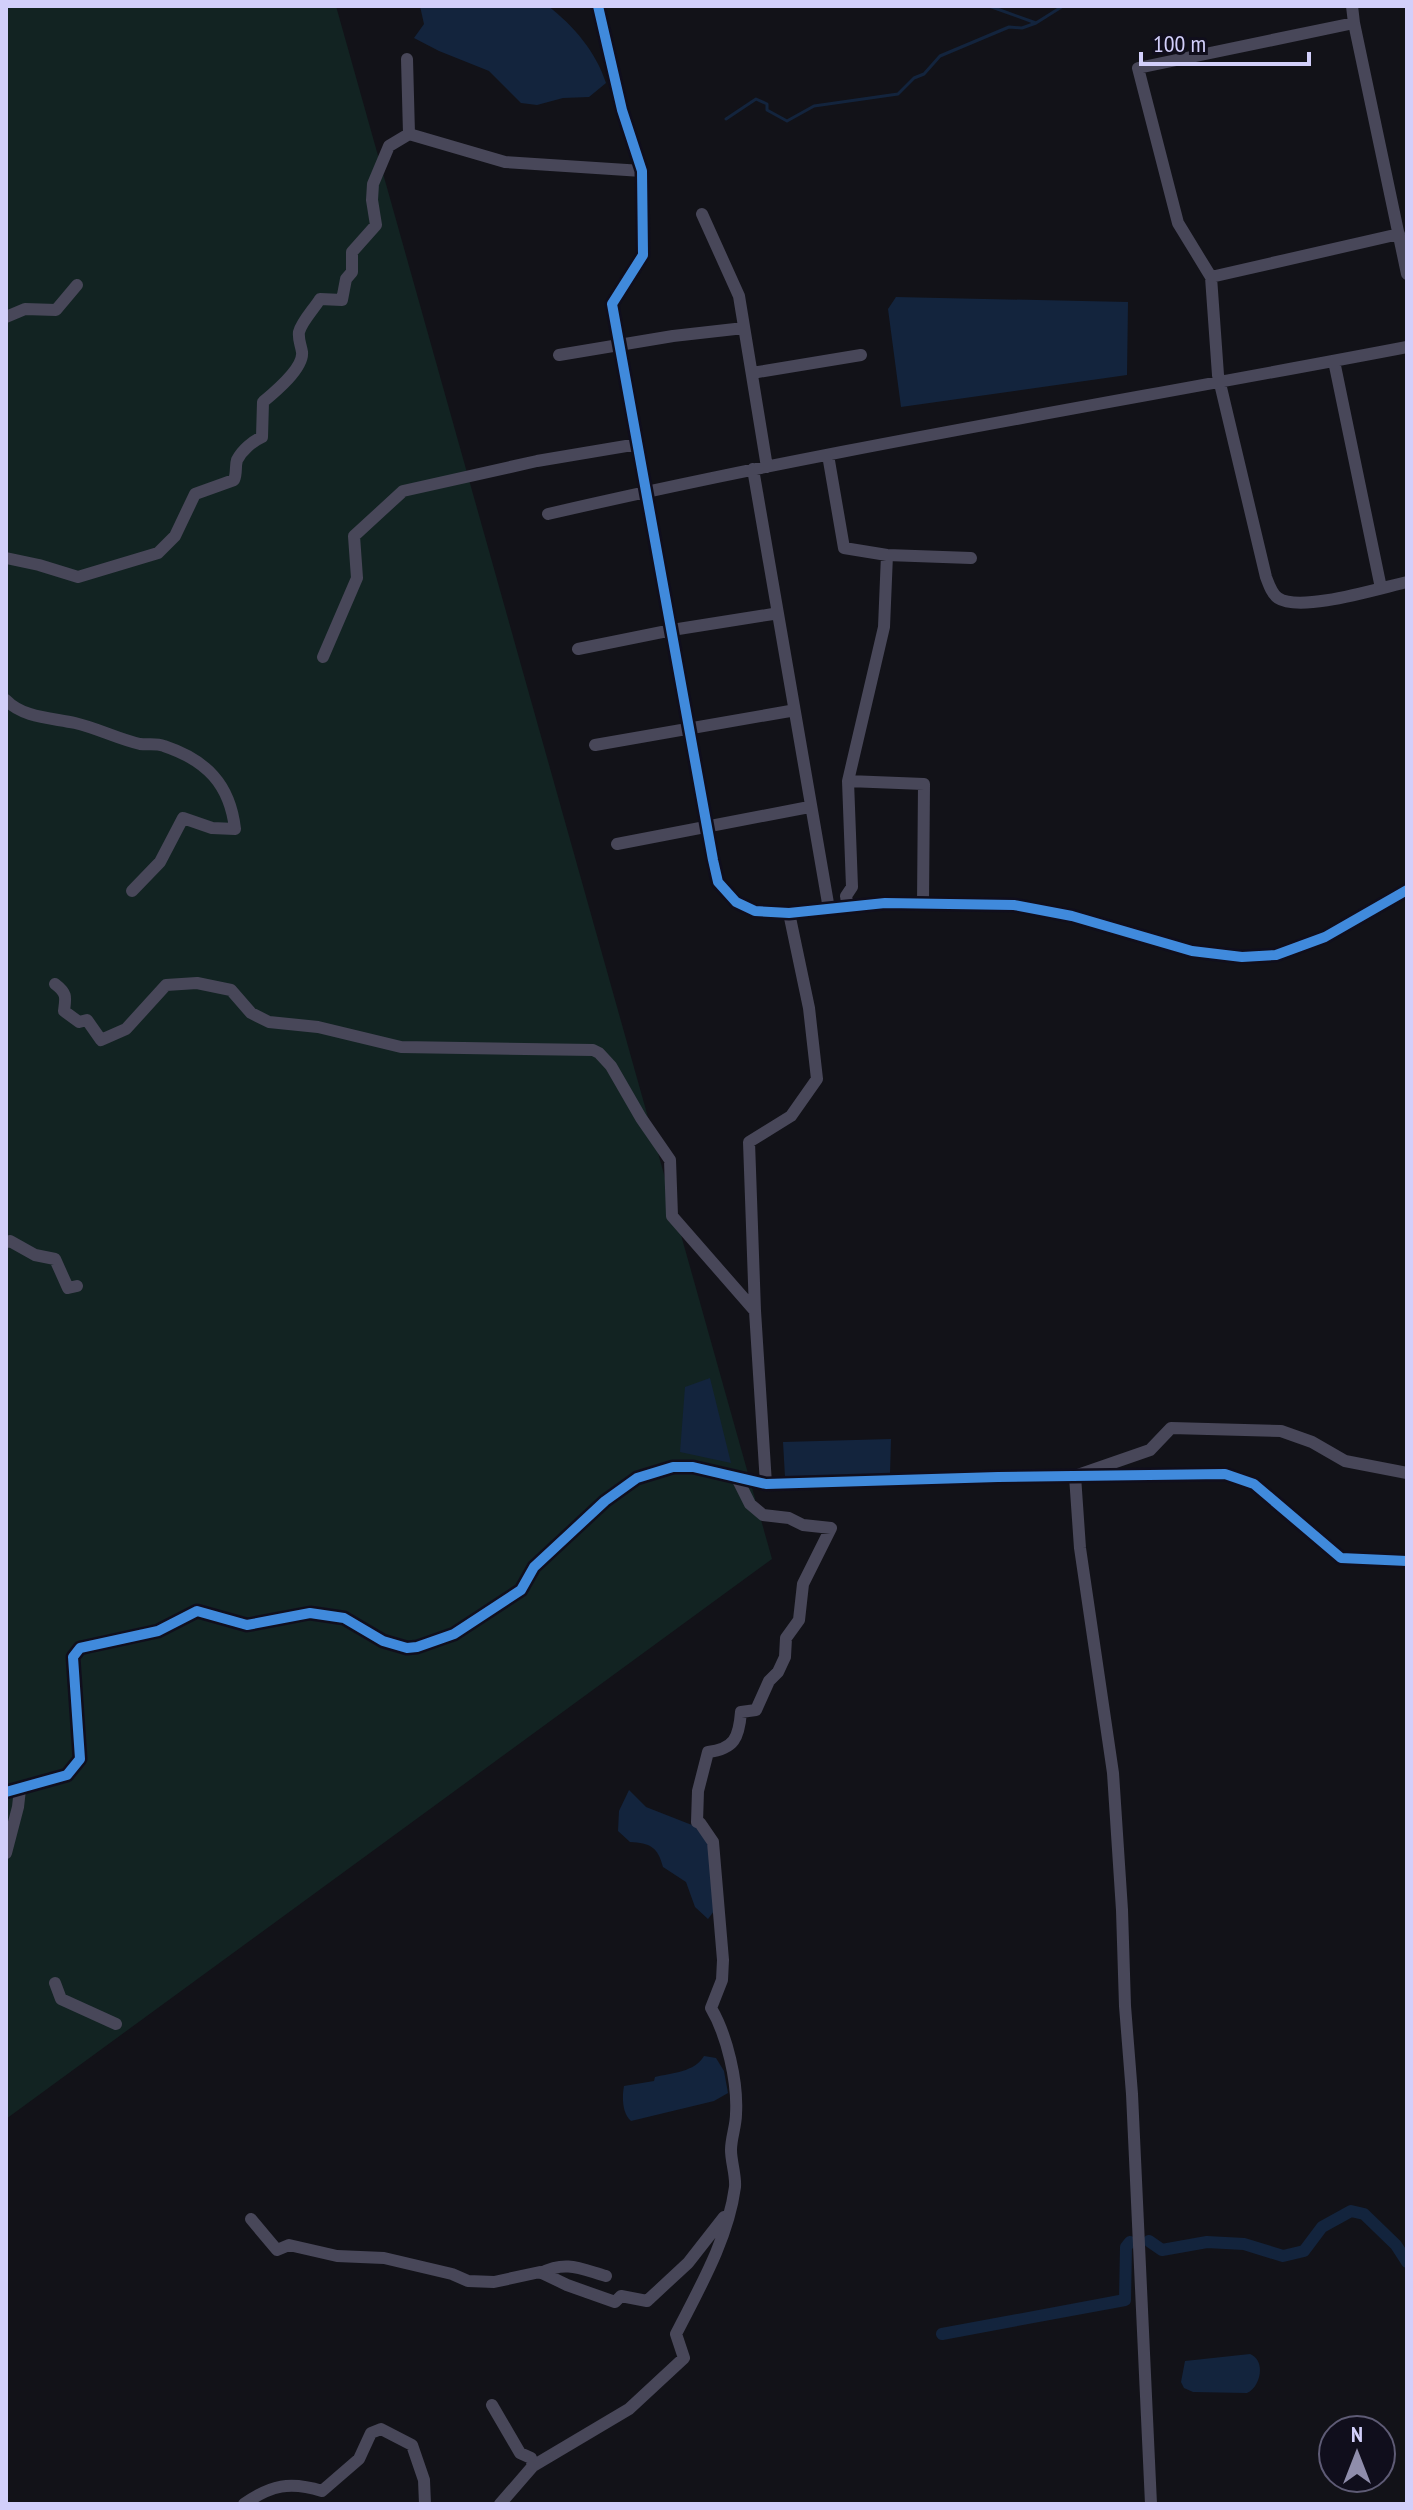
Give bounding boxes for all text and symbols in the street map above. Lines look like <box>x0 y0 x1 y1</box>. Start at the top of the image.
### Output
scale bar <box>1141 16 1309 66</box>
text: 100 m <box>1153 28 1206 59</box>
north arrow <box>1317 2414 1397 2494</box>
text: N <box>1351 2420 1363 2448</box>

